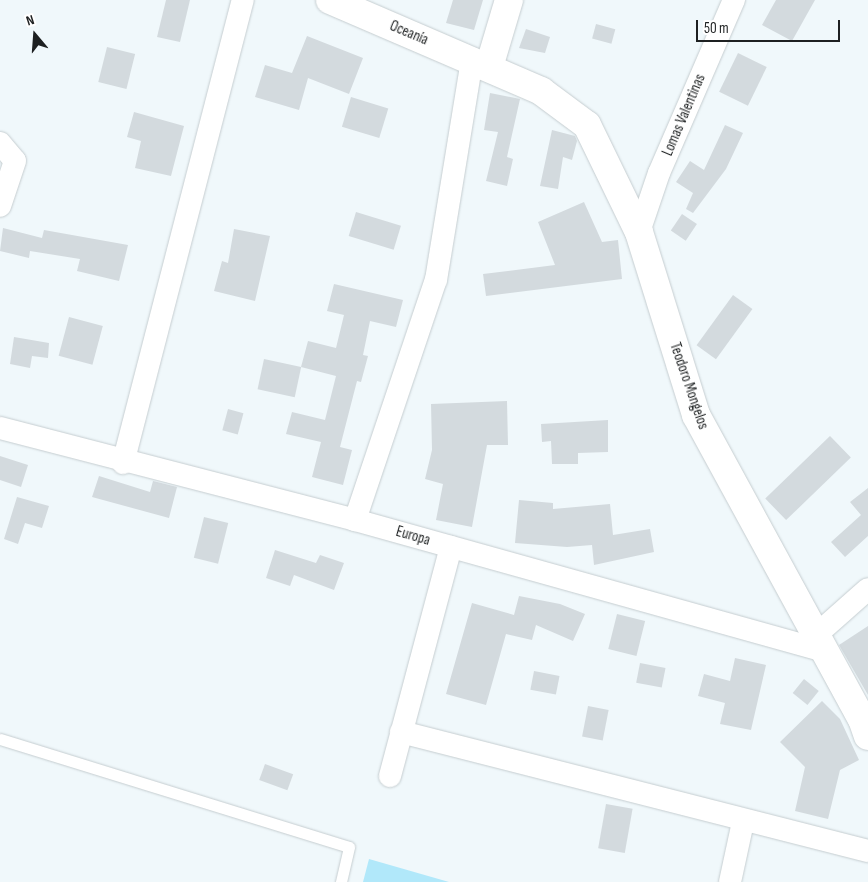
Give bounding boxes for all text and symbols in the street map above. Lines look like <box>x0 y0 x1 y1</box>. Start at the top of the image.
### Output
north arrow <box>10 10 60 60</box>
scale bar <box>698 10 842 42</box>
text: N <box>24 11 36 30</box>
street label: Oceanía <box>387 17 431 49</box>
text: 50 m <box>704 19 729 38</box>
street label: Lomas Valentinas <box>659 71 709 159</box>
street label: Teodoro Mongelos <box>666 340 712 432</box>
street label: Europa <box>394 523 432 549</box>

